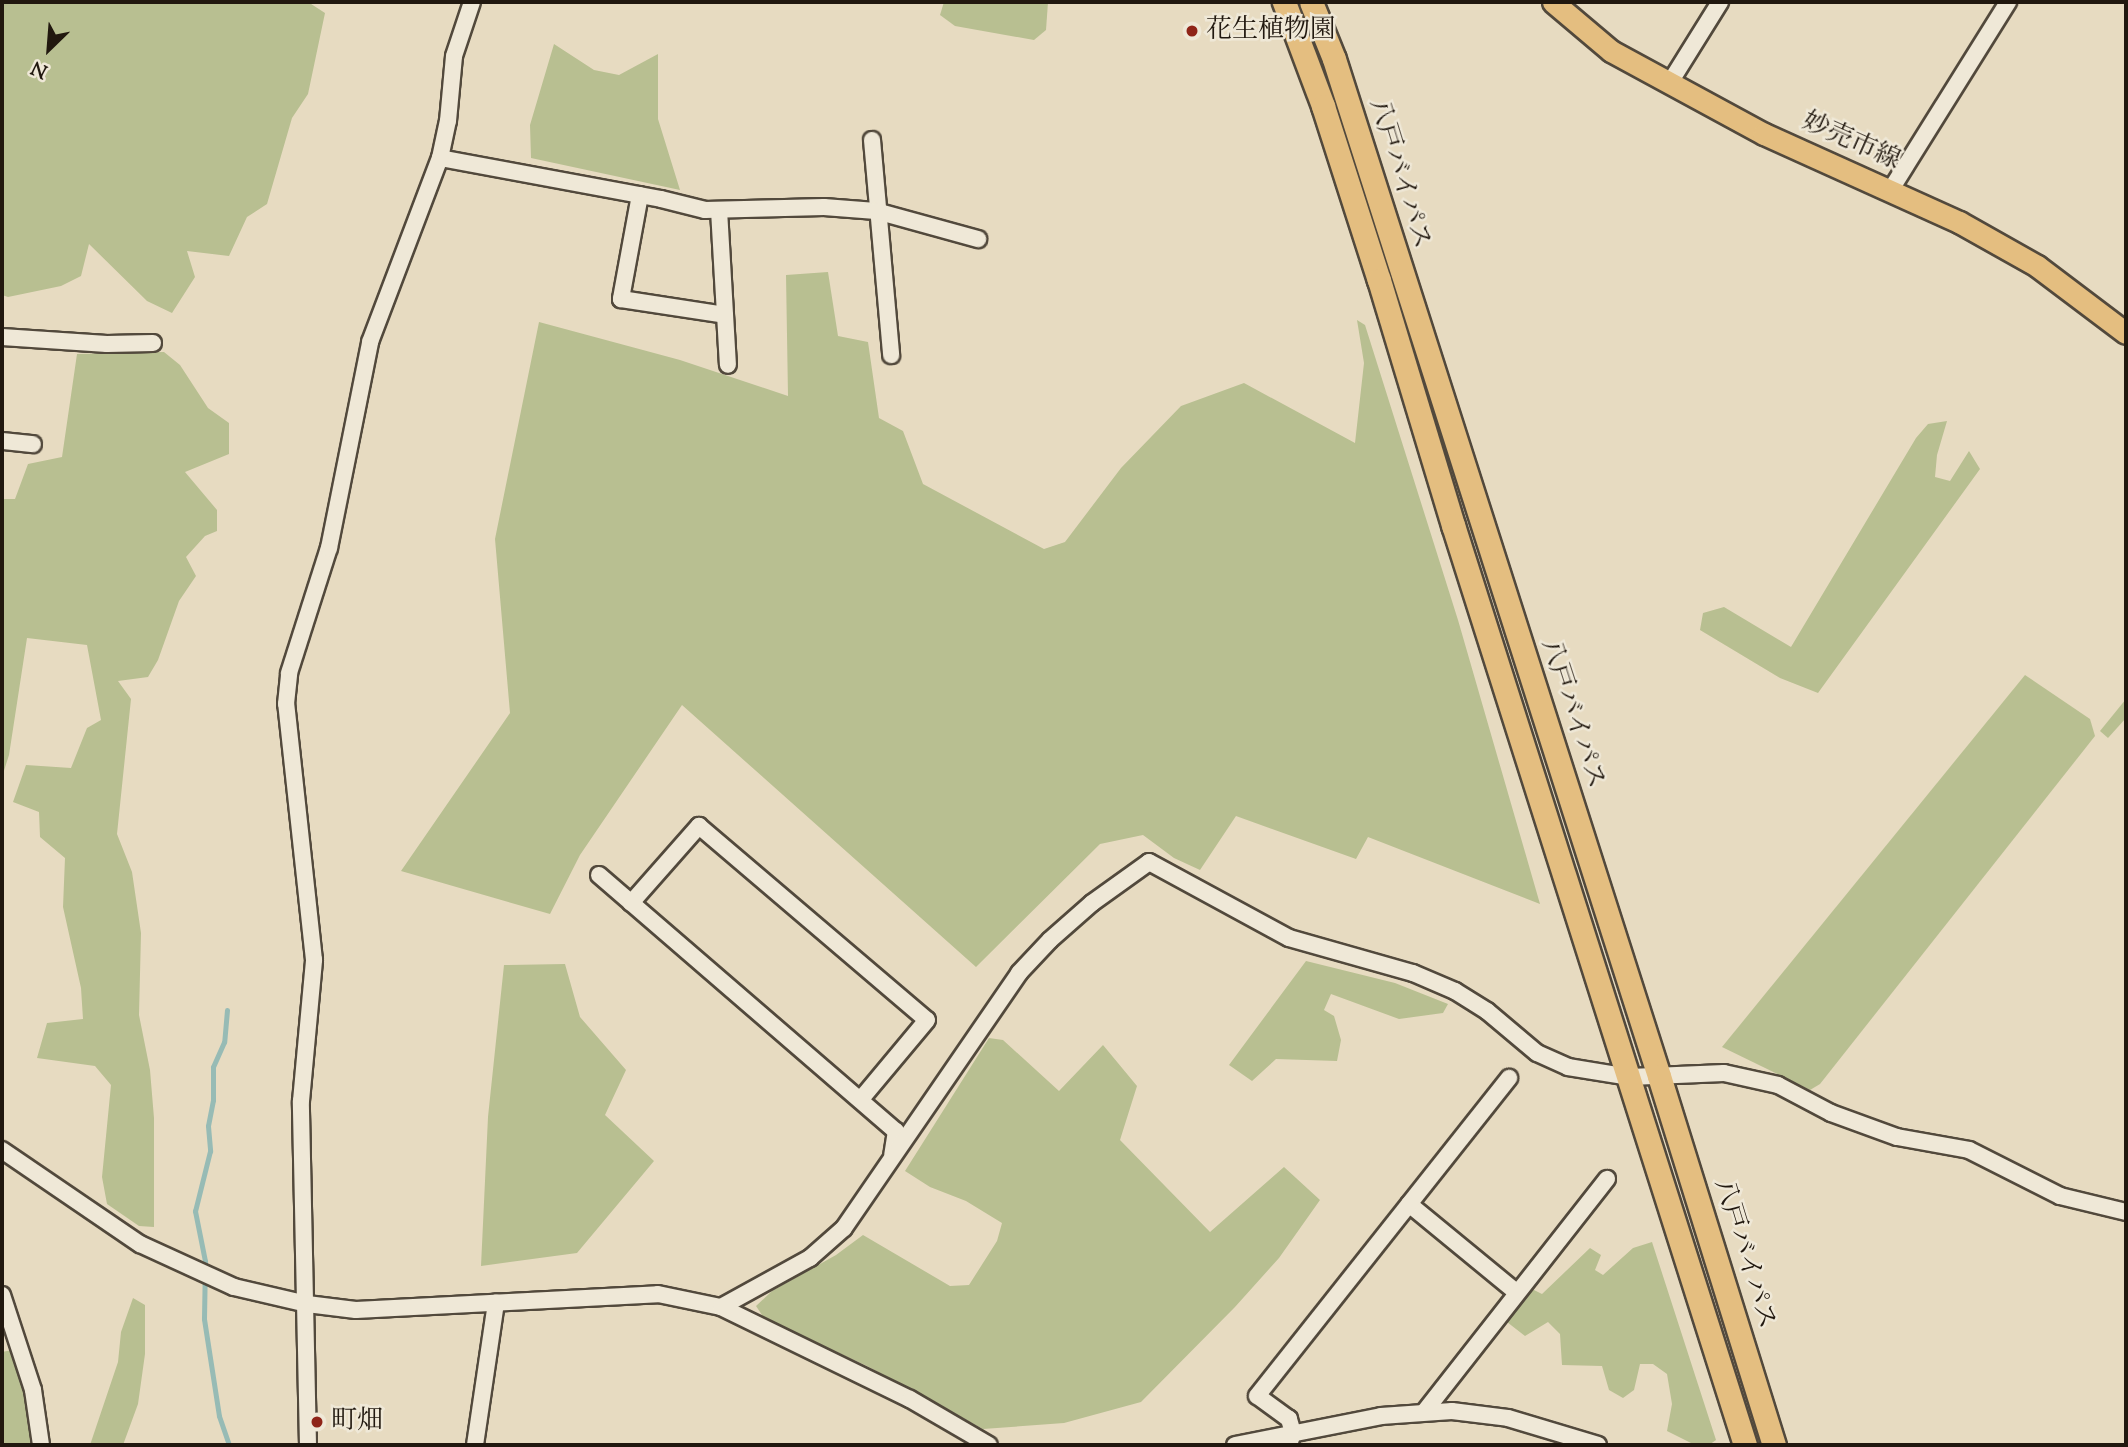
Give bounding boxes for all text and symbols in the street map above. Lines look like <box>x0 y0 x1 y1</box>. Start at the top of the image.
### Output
north arrow <box>14 14 84 84</box>
place label: 花生植物園 <box>1206 15 1336 47</box>
marker: 花生植物園 <box>1184 23 1200 39</box>
text: N <box>27 53 53 84</box>
street label: 八戸バイパス <box>1361 95 1437 253</box>
street label: 妙売市線 <box>1797 107 1905 177</box>
street label: 八戸バイパス <box>1533 635 1611 793</box>
street label: 八戸バイパス <box>1706 1175 1782 1333</box>
place label: 町畑 <box>331 1406 383 1438</box>
marker: 町畑 <box>309 1414 325 1430</box>

